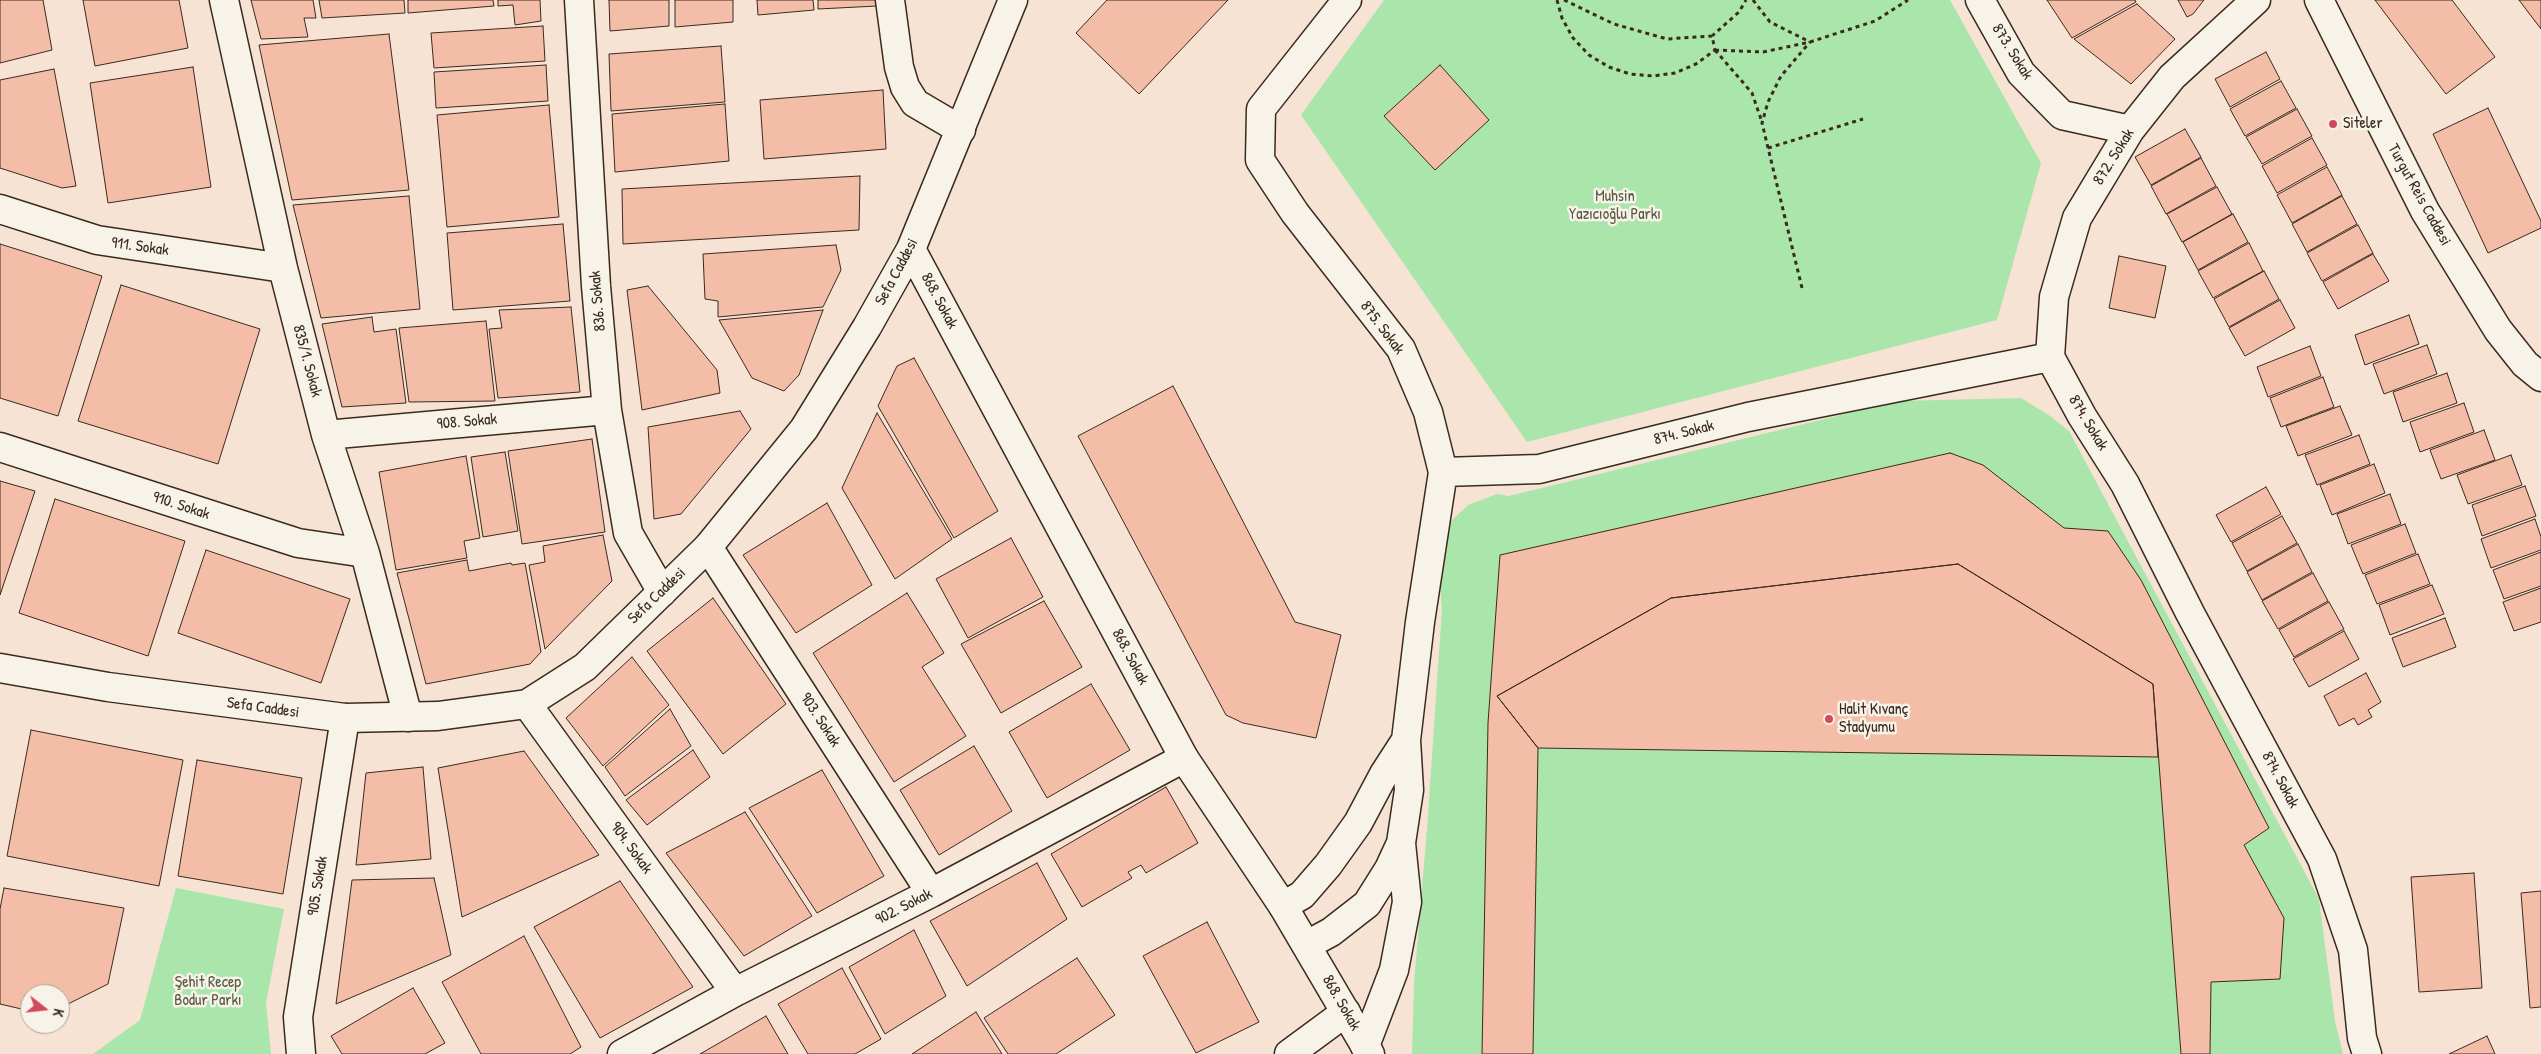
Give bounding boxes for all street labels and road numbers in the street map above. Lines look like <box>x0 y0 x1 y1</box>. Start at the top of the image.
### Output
street label: 873. Sokak <box>1987 20 2037 84</box>
street label: 872. Sokak <box>2089 125 2139 189</box>
street label: Turgut Reis Caddesi <box>2383 141 2455 249</box>
street label: 911. Sokak <box>110 233 170 261</box>
street label: Sefa Caddesi <box>871 235 923 309</box>
street label: 836. Sokak <box>586 270 610 332</box>
street label: 868. Sokak <box>916 270 962 332</box>
street label: 875. Sokak <box>1356 297 1408 359</box>
street label: 835/1. Sokak <box>288 323 326 399</box>
street label: 874. Sokak <box>2064 392 2112 454</box>
street label: 908. Sokak <box>436 410 498 434</box>
street label: 874. Sokak <box>1652 416 1716 450</box>
street label: 910. Sokak <box>150 488 212 524</box>
street label: Sefa Caddesi <box>624 564 690 628</box>
street label: 868. Sokak <box>1107 626 1153 688</box>
street label: 903. Sokak <box>795 689 845 751</box>
street label: Sefa Caddesi <box>225 693 301 723</box>
street label: 874. Sokak <box>2257 748 2303 812</box>
street label: 904. Sokak <box>606 818 656 878</box>
street label: 905. Sokak <box>304 855 332 917</box>
street label: 902. Sokak <box>872 885 936 929</box>
street label: 868. Sokak <box>1318 972 1364 1034</box>

